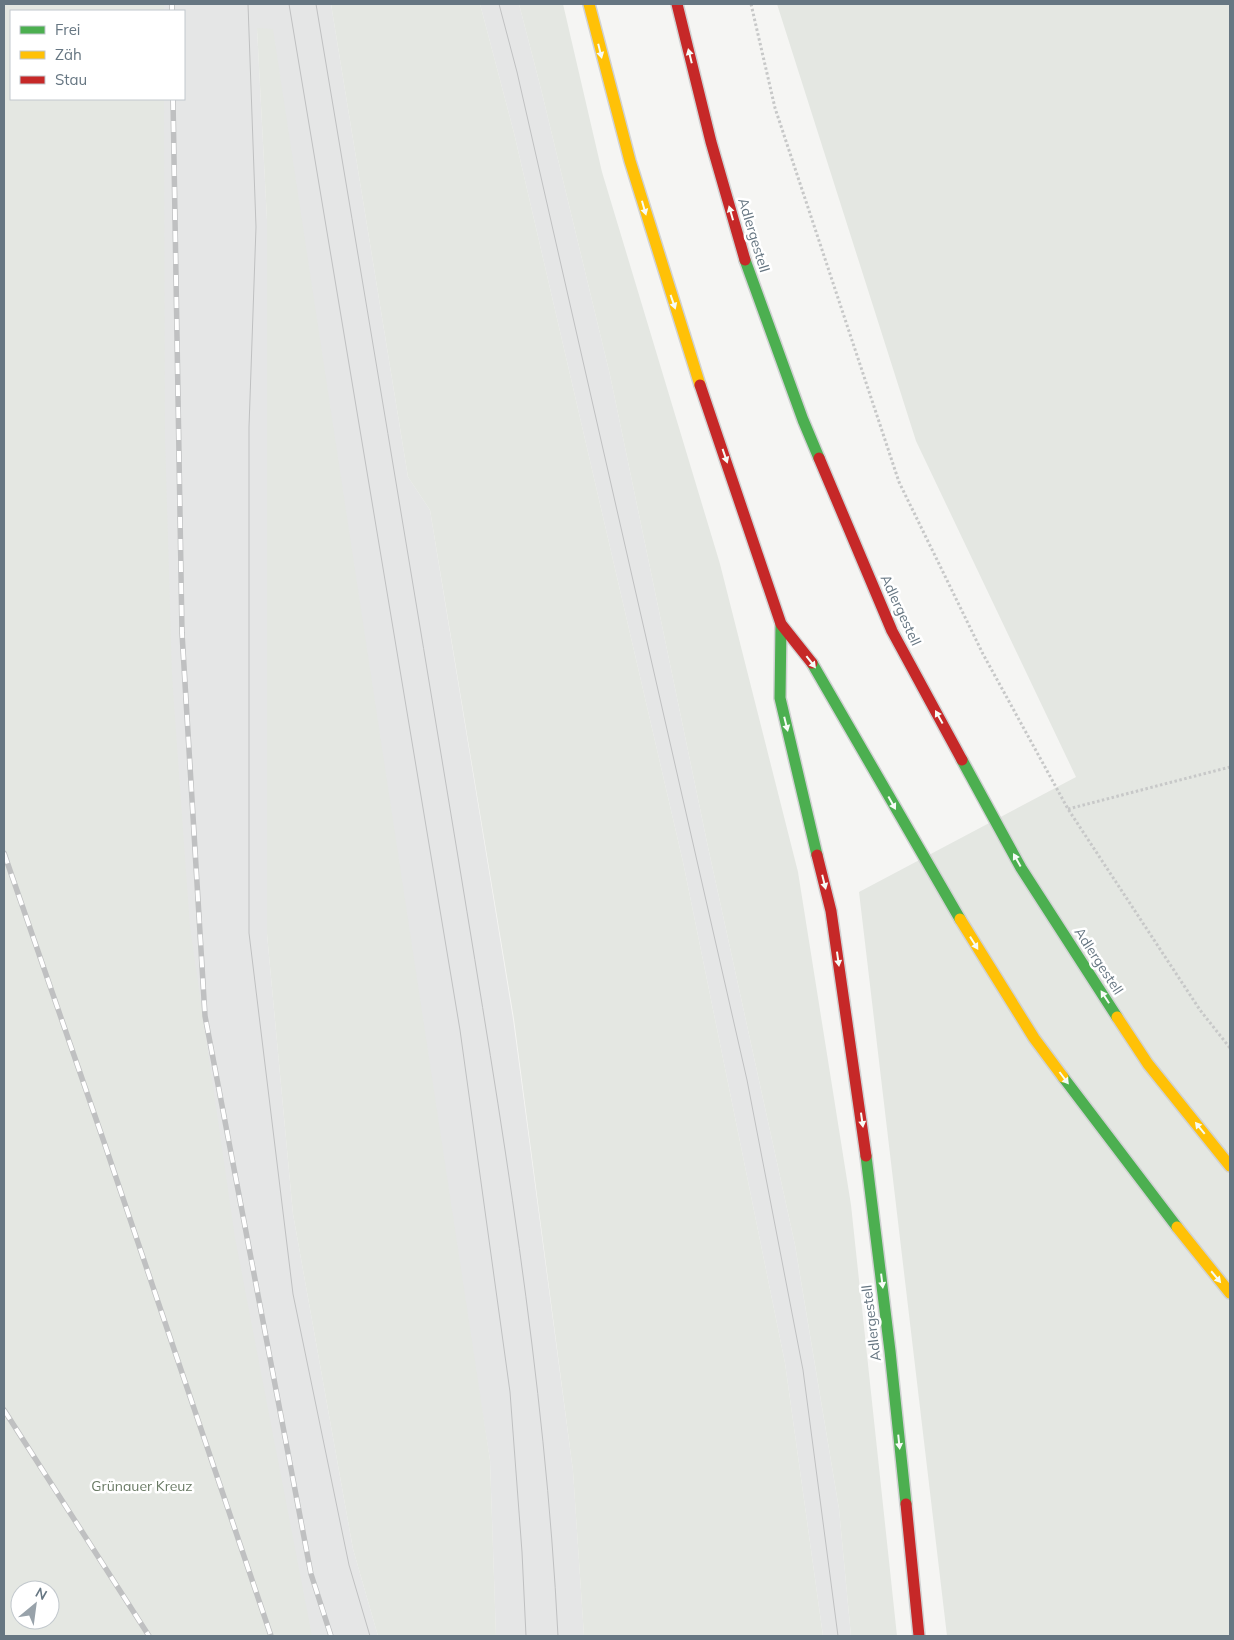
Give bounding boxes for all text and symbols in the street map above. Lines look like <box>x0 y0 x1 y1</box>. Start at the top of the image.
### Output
legend <box>10 10 185 100</box>
text: Frei <box>55 20 80 39</box>
one-way arrow <box>596 44 604 59</box>
text: Zäh <box>55 45 82 64</box>
one-way arrow <box>686 49 694 64</box>
text: Stau <box>55 70 87 89</box>
street label: Adlergestell <box>734 196 774 274</box>
one-way arrow <box>641 200 649 215</box>
one-way arrow <box>727 206 735 221</box>
one-way arrow <box>670 294 677 309</box>
one-way arrow <box>722 448 729 463</box>
street label: Adlergestell <box>877 571 925 649</box>
one-way arrow <box>806 655 817 668</box>
one-way arrow <box>935 710 943 725</box>
one-way arrow <box>783 717 791 732</box>
one-way arrow <box>888 796 897 809</box>
one-way arrow <box>1013 853 1021 867</box>
one-way arrow <box>821 875 829 890</box>
street label: Adlergestell <box>1071 924 1127 998</box>
one-way arrow <box>970 936 979 950</box>
one-way arrow <box>835 951 843 967</box>
one-way arrow <box>1100 990 1109 1003</box>
one-way arrow <box>1059 1071 1070 1084</box>
one-way arrow <box>858 1112 866 1128</box>
one-way arrow <box>1194 1122 1205 1135</box>
one-way arrow <box>1211 1270 1222 1283</box>
one-way arrow <box>878 1273 886 1289</box>
street label: Adlergestell <box>857 1284 885 1362</box>
one-way arrow <box>896 1435 904 1451</box>
park label: Grünauer Kreuz <box>91 1477 193 1495</box>
north arrow <box>10 1580 60 1630</box>
text: N <box>32 1583 50 1604</box>

